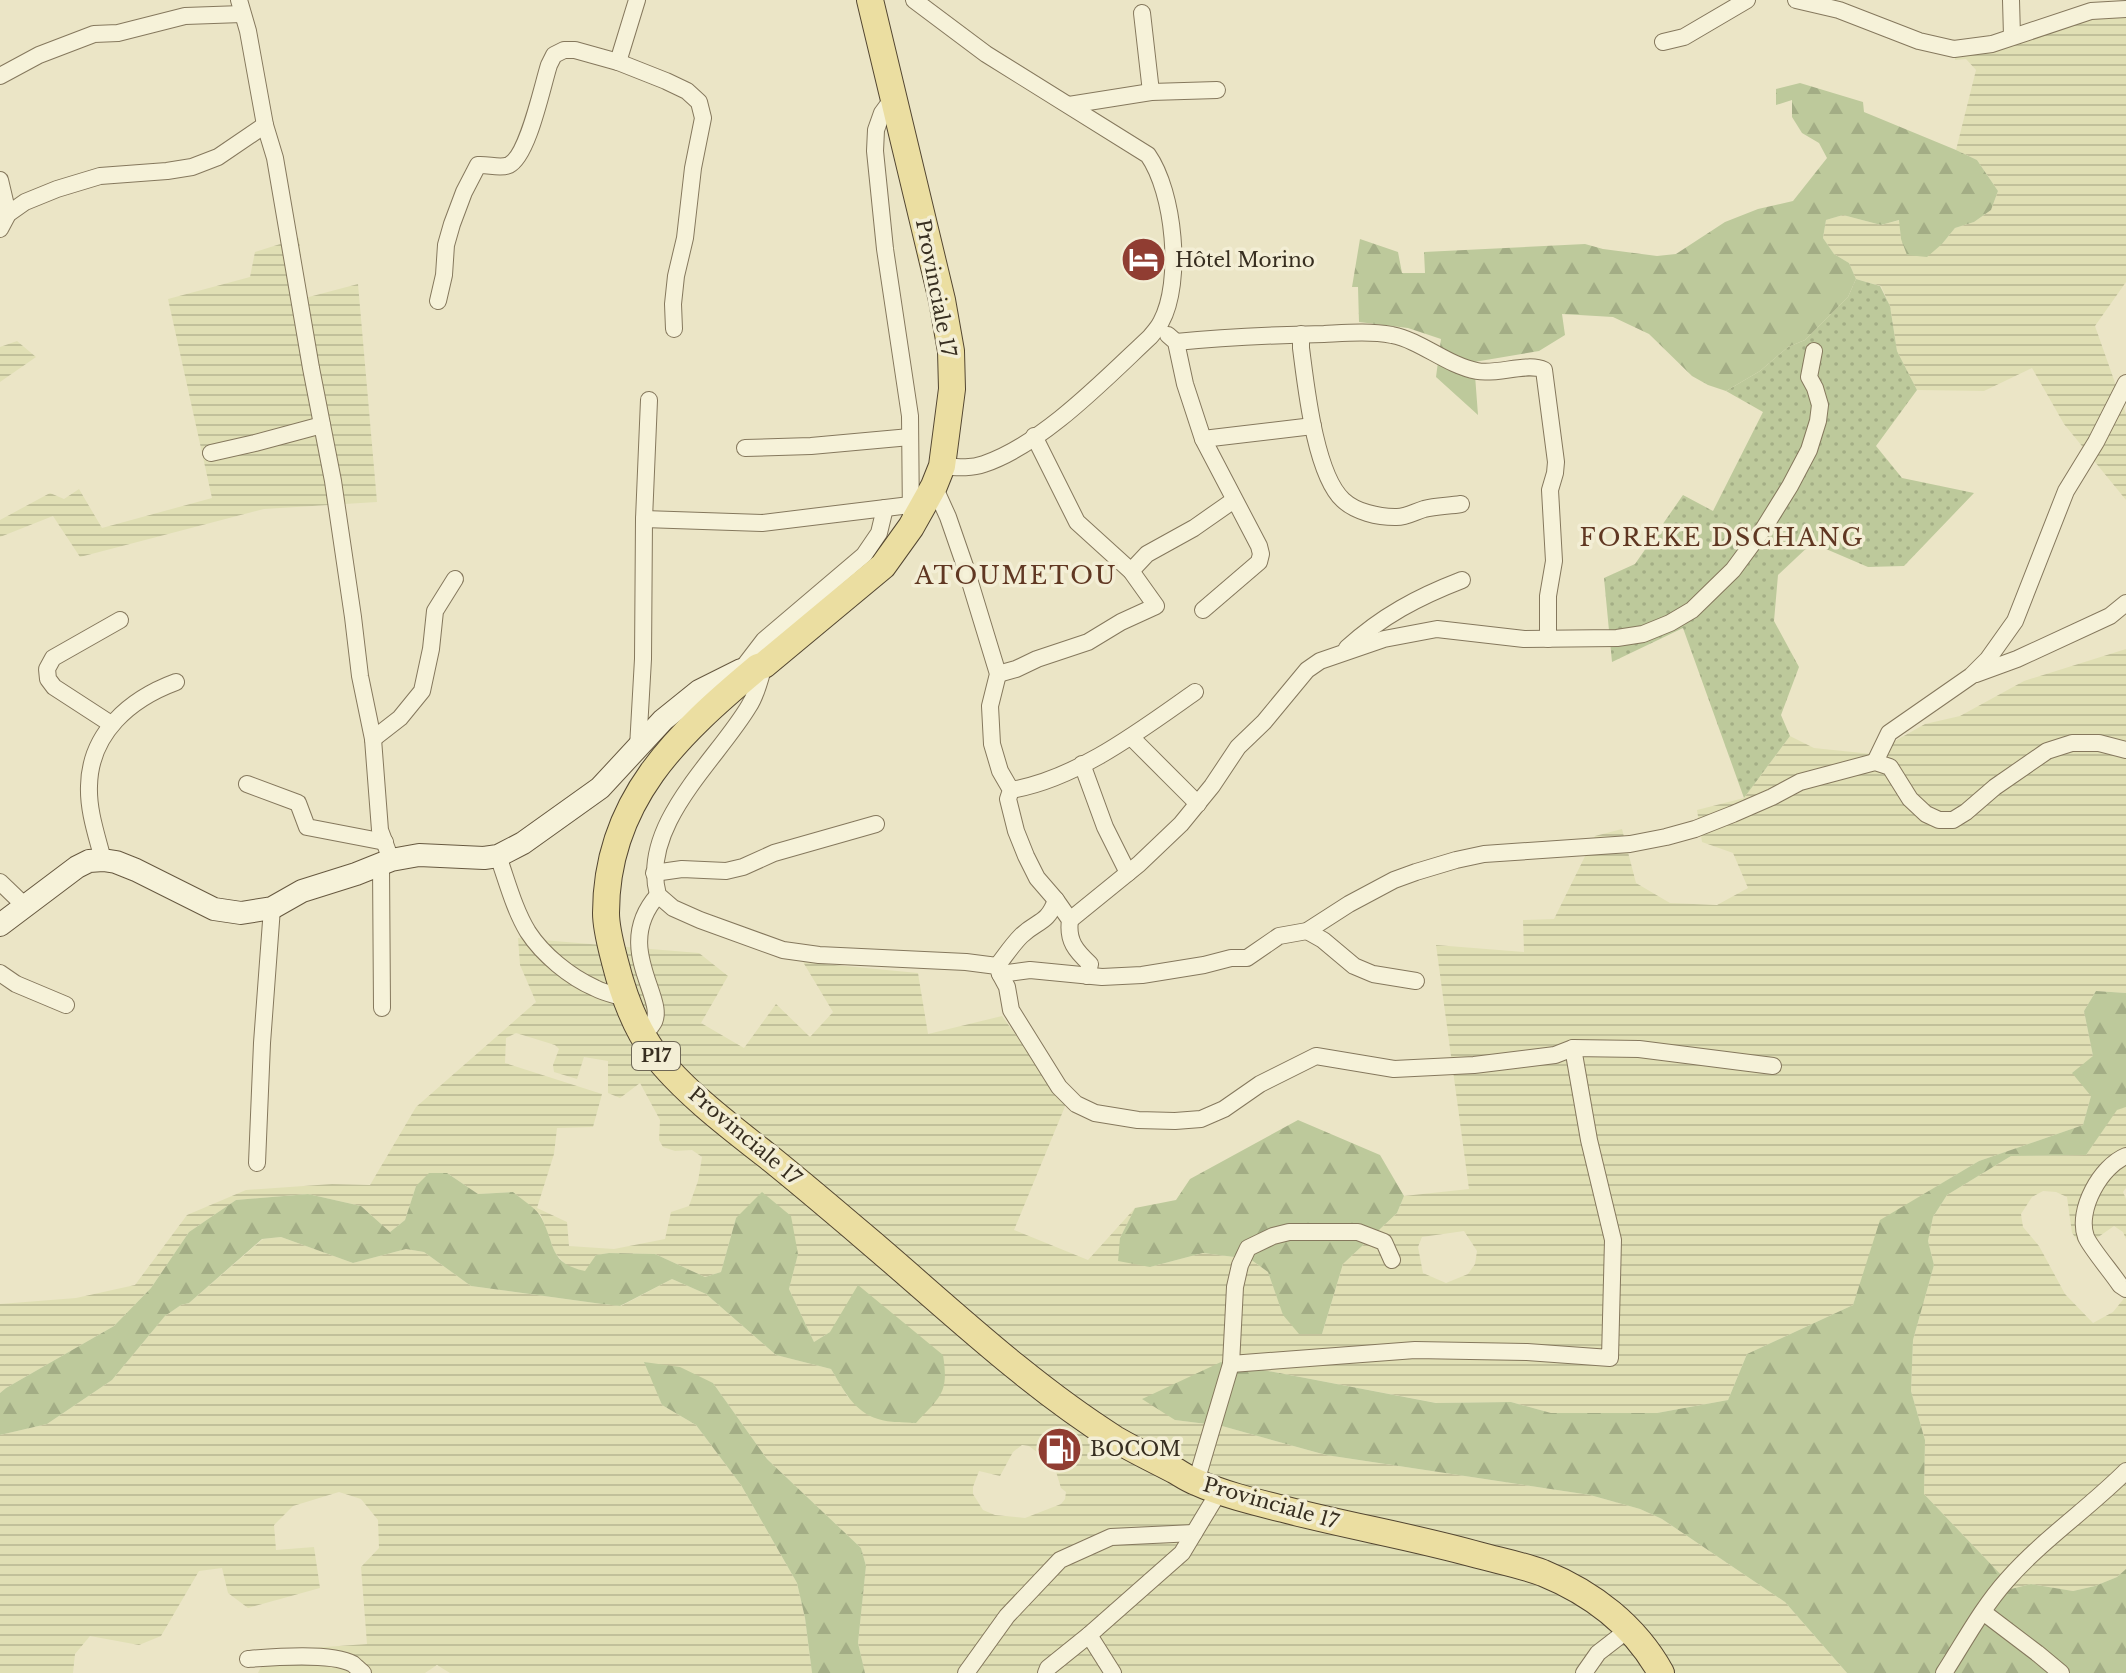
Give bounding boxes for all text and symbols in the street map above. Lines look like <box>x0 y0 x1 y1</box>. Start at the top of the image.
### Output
street label: Provinciale 17 <box>911 217 961 360</box>
hotel icon: Hôtel Morino <box>1120 236 1168 284</box>
place label: Hôtel Morino <box>1175 248 1315 272</box>
district label: FOREKE DSCHANG <box>1580 523 1864 552</box>
district label: ATOUMETOU <box>914 561 1117 590</box>
road number: P17 <box>632 1042 680 1070</box>
street label: Provinciale 17 <box>684 1082 807 1191</box>
fuel station icon: BOCOM <box>1035 1425 1083 1473</box>
place label: BOCOM <box>1090 1437 1181 1461</box>
street label: Provinciale 17 <box>1200 1472 1342 1534</box>

